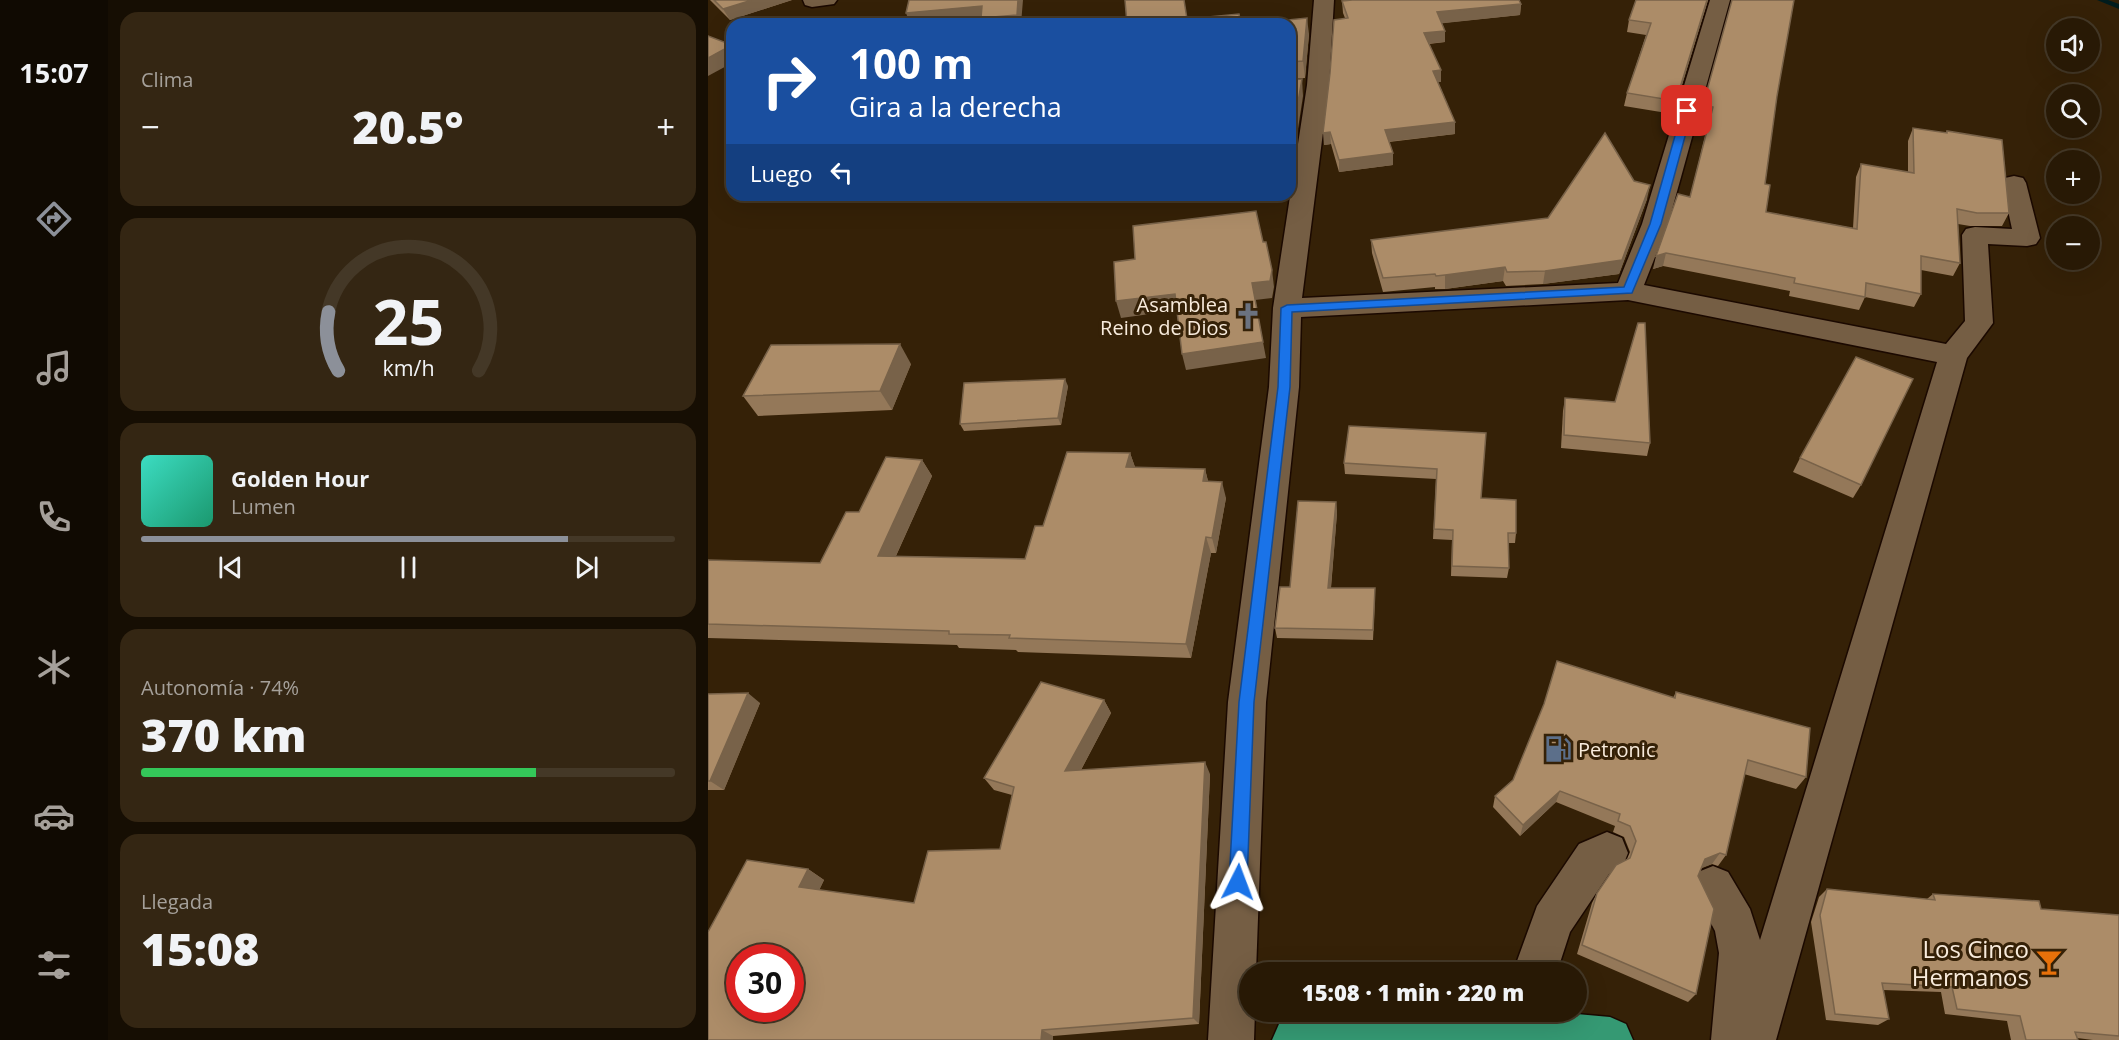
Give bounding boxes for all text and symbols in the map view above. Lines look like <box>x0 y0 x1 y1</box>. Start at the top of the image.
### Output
map controls <box>2046 18 2100 270</box>
button: sound <box>2046 18 2100 72</box>
text: 100 m <box>849 34 973 91</box>
icon: right <box>750 42 828 120</box>
text: 15:07 <box>19 54 89 91</box>
text: Clima <box>141 66 193 93</box>
button: search <box>2046 84 2100 138</box>
pin <box>1661 85 1712 136</box>
text: Gira a la derecha <box>849 88 1062 125</box>
icon: arrive <box>1670 94 1703 127</box>
text: 20.5° <box>352 96 464 157</box>
text: − <box>141 104 160 149</box>
text: + <box>656 104 675 149</box>
button: + <box>2046 150 2100 204</box>
icon: left <box>825 156 858 189</box>
text: Luego <box>750 158 813 188</box>
icon: directions <box>33 198 75 240</box>
button: − <box>2046 216 2100 270</box>
text: 25 <box>372 279 444 364</box>
place label: Asamblea Reino de Dios <box>1100 291 1228 341</box>
church icon: Asamblea Reino de Dios <box>1233 301 1263 331</box>
icon: music <box>33 347 75 389</box>
text: km/h <box>382 354 434 383</box>
text: Golden Hour <box>231 463 369 493</box>
text: Lumen <box>231 493 296 520</box>
icon: phone <box>33 496 75 538</box>
icon: previous <box>214 551 247 584</box>
icon: pause <box>392 551 425 584</box>
icon: next <box>570 551 603 584</box>
icon: climate <box>33 646 75 688</box>
text: Autonomía · 74% <box>141 674 299 701</box>
text: 370 km <box>141 704 306 765</box>
fuel station icon: Petronic <box>1543 734 1573 764</box>
place label: Petronic <box>1578 736 1656 763</box>
icon: car <box>33 795 75 837</box>
position arrow <box>1206 850 1270 914</box>
text: Llegada <box>141 888 213 915</box>
text: 15:08 <box>141 918 259 979</box>
place label: Los Cinco Hermanos <box>1912 932 2029 993</box>
icon: filters <box>33 944 75 986</box>
speed limit sign: 30 <box>726 944 804 1022</box>
bar icon: Los Cinco Hermanos <box>2034 947 2064 977</box>
text: 15:08 · 1 min · 220 m <box>1302 977 1524 1007</box>

